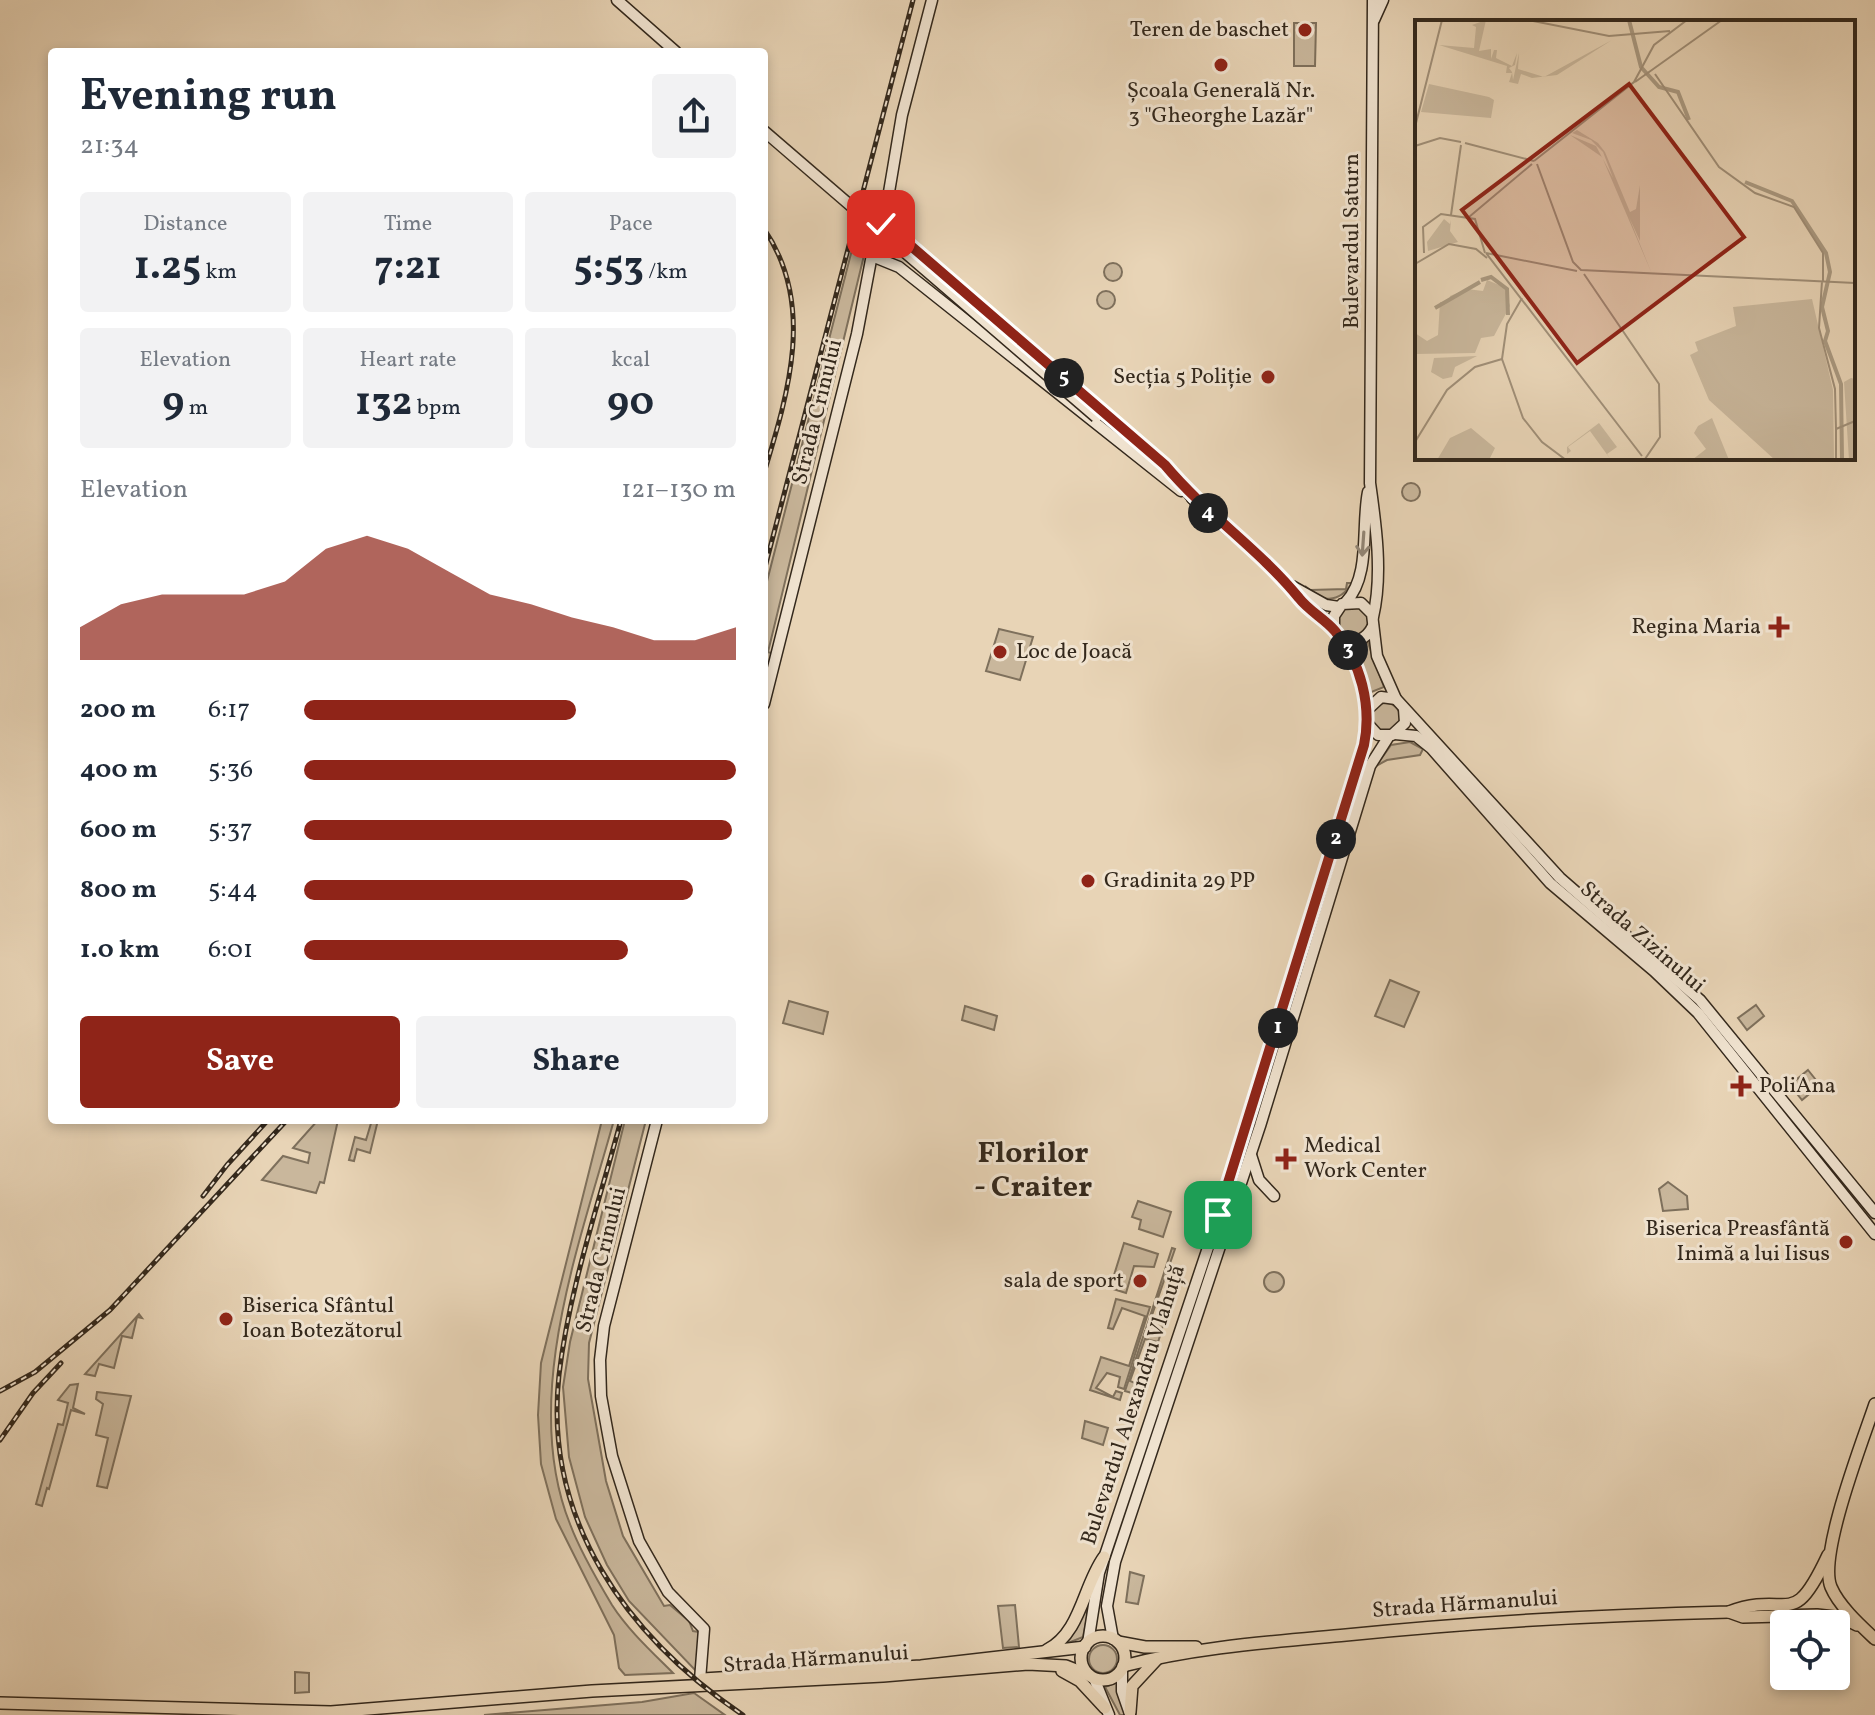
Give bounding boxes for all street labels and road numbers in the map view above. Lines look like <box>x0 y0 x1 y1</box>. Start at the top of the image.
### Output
street label: Bulevardul Saturn <box>1337 153 1368 329</box>
street label: Strada Crinului <box>785 336 851 488</box>
street label: Strada Zizinului <box>1573 875 1711 1001</box>
street label: Strada Crinului <box>569 1184 635 1336</box>
street label: Bulevardul Alexandru Vlahuță <box>1074 1261 1194 1549</box>
street label: Strada Hărmanului <box>1371 1583 1559 1627</box>
street label: Strada Hărmanului <box>722 1638 910 1682</box>

